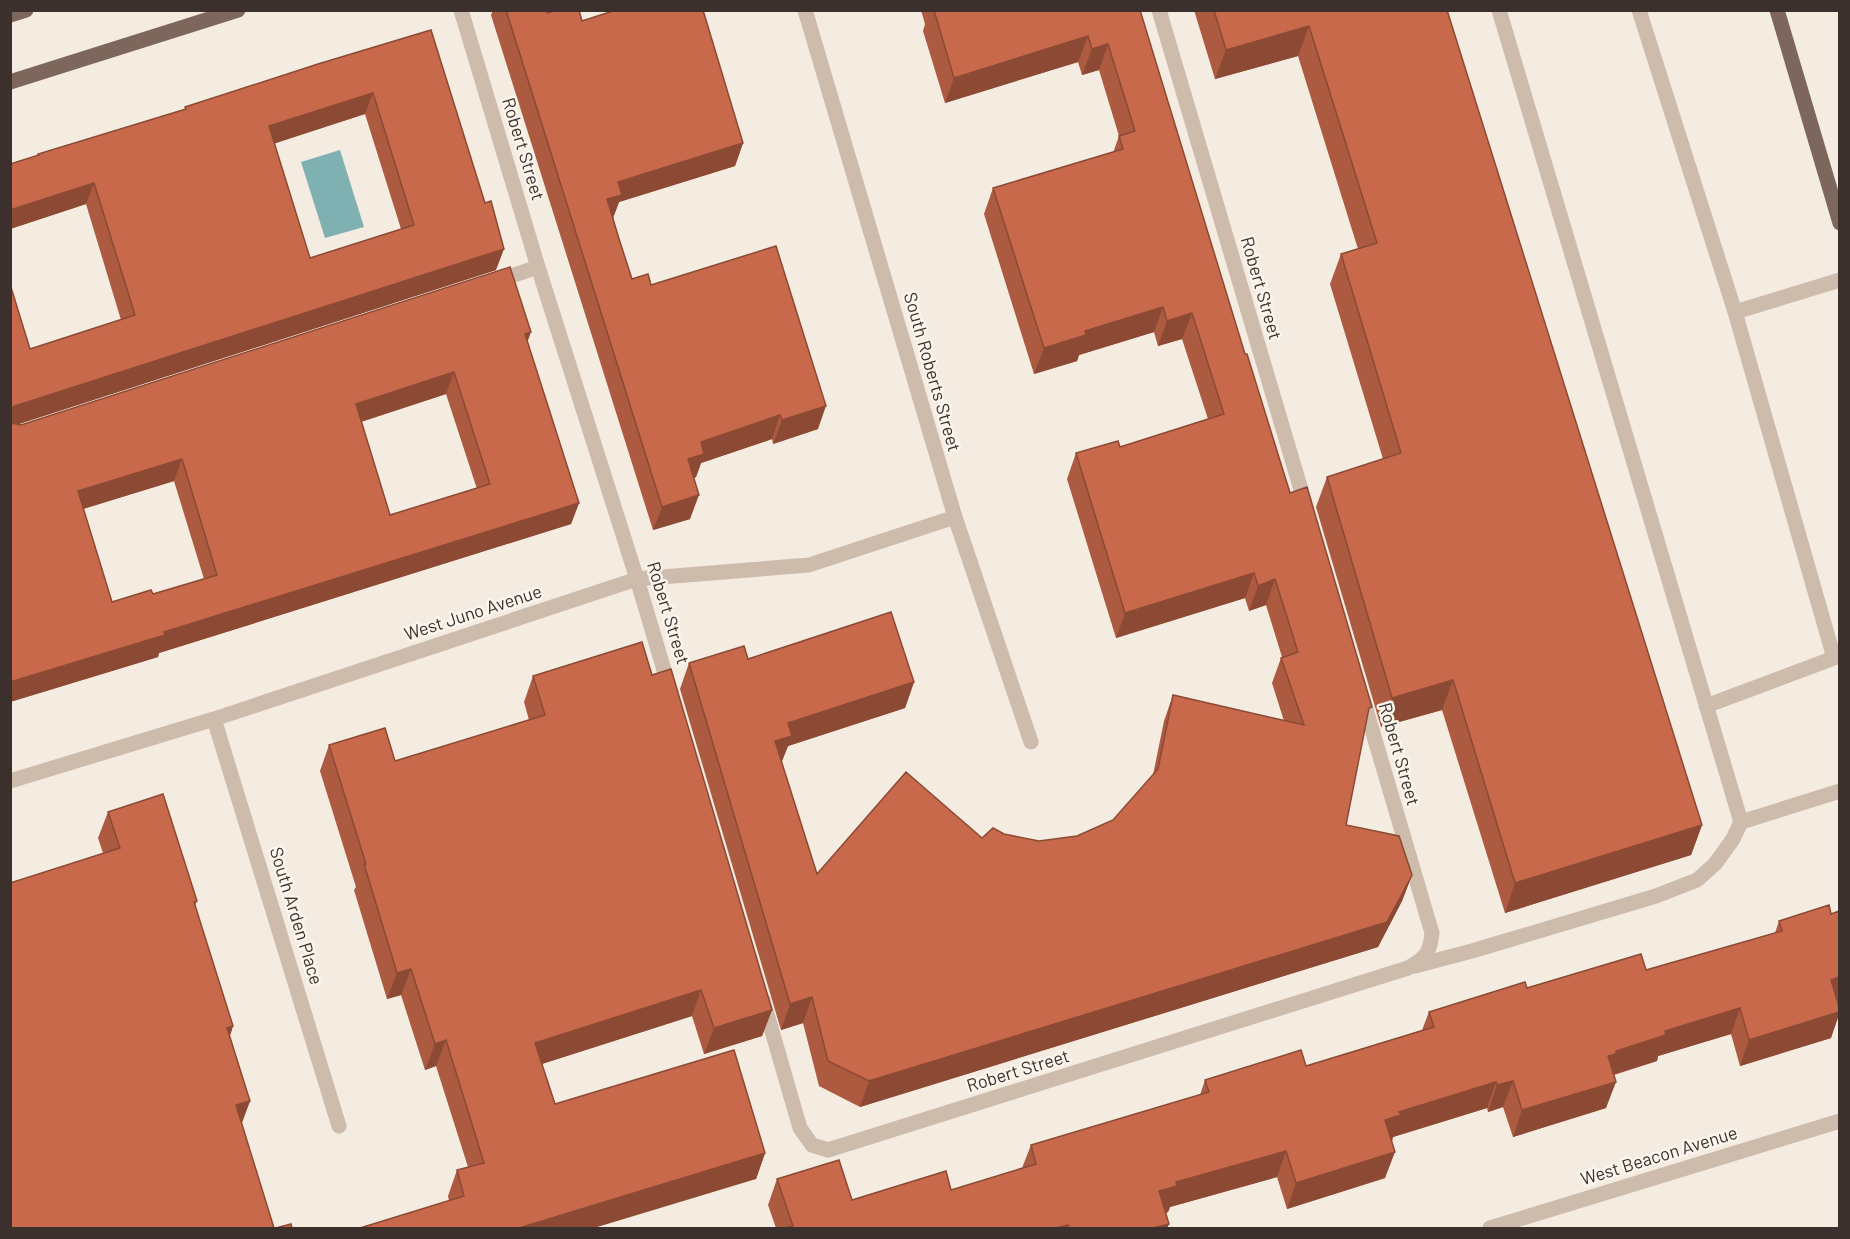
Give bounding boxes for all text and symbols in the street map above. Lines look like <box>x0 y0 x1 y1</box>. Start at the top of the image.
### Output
street label: Robert Street <box>498 95 550 203</box>
street label: Robert Street <box>1237 234 1287 342</box>
street label: South Roberts Street <box>900 290 966 454</box>
street label: Robert Street <box>643 559 695 667</box>
street label: West Juno Avenue <box>401 579 544 645</box>
street label: Robert Street <box>1375 700 1425 808</box>
street label: South Arden Place <box>266 844 328 987</box>
street label: Robert Street <box>964 1044 1072 1096</box>
street label: West Beacon Avenue <box>1578 1121 1740 1189</box>

